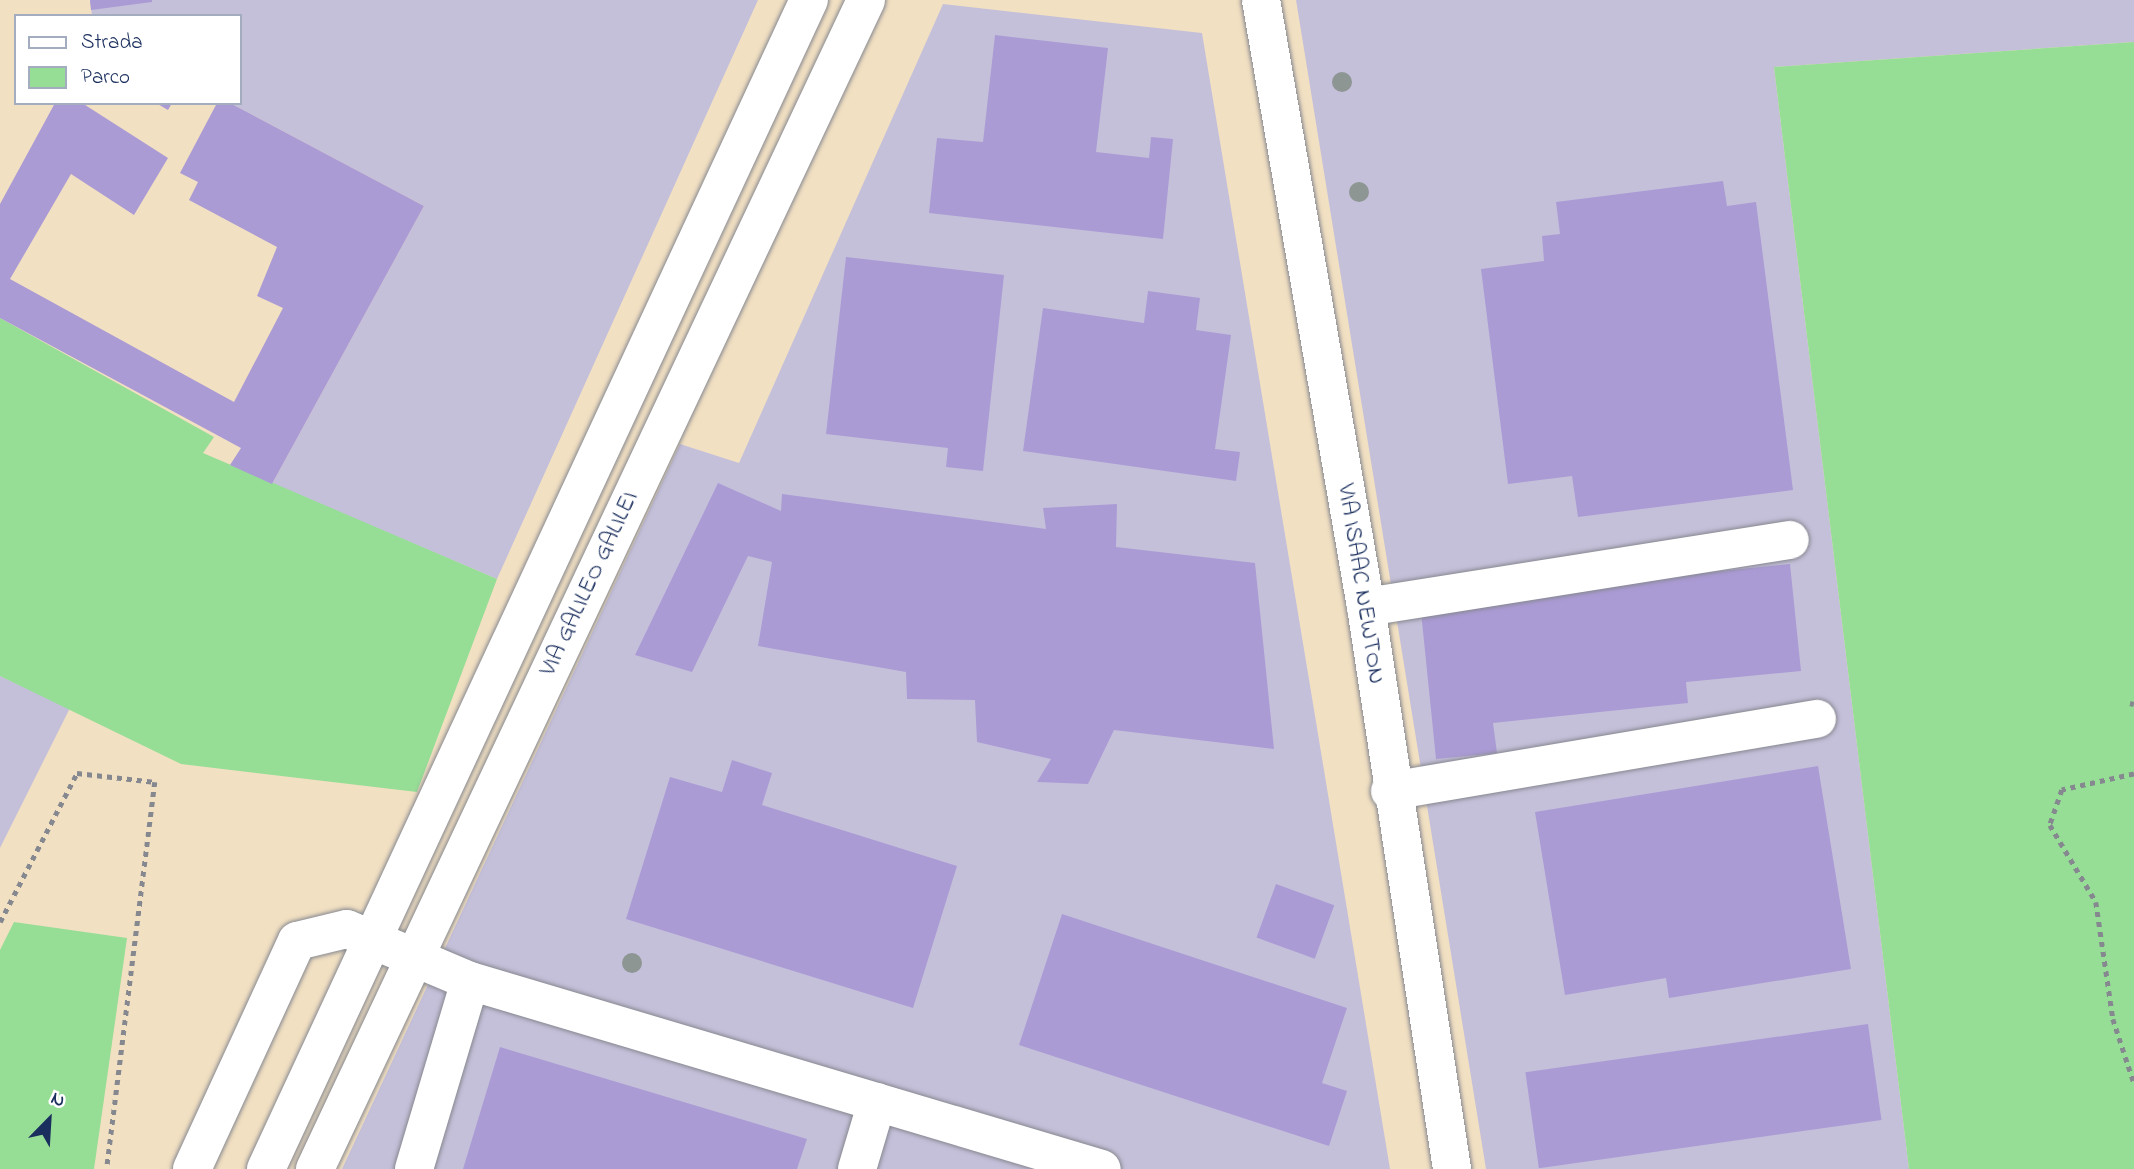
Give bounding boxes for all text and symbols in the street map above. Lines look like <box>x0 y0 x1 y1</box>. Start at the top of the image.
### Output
legend <box>14 14 242 105</box>
text: Strada <box>81 28 143 58</box>
text: Parco <box>81 63 130 93</box>
street label: VIA ISAAC NEWTON <box>1330 482 1390 686</box>
street label: VIA GALILEO GALILEI <box>535 487 645 681</box>
north arrow <box>14 1085 84 1155</box>
text: N <box>46 1085 69 1115</box>

